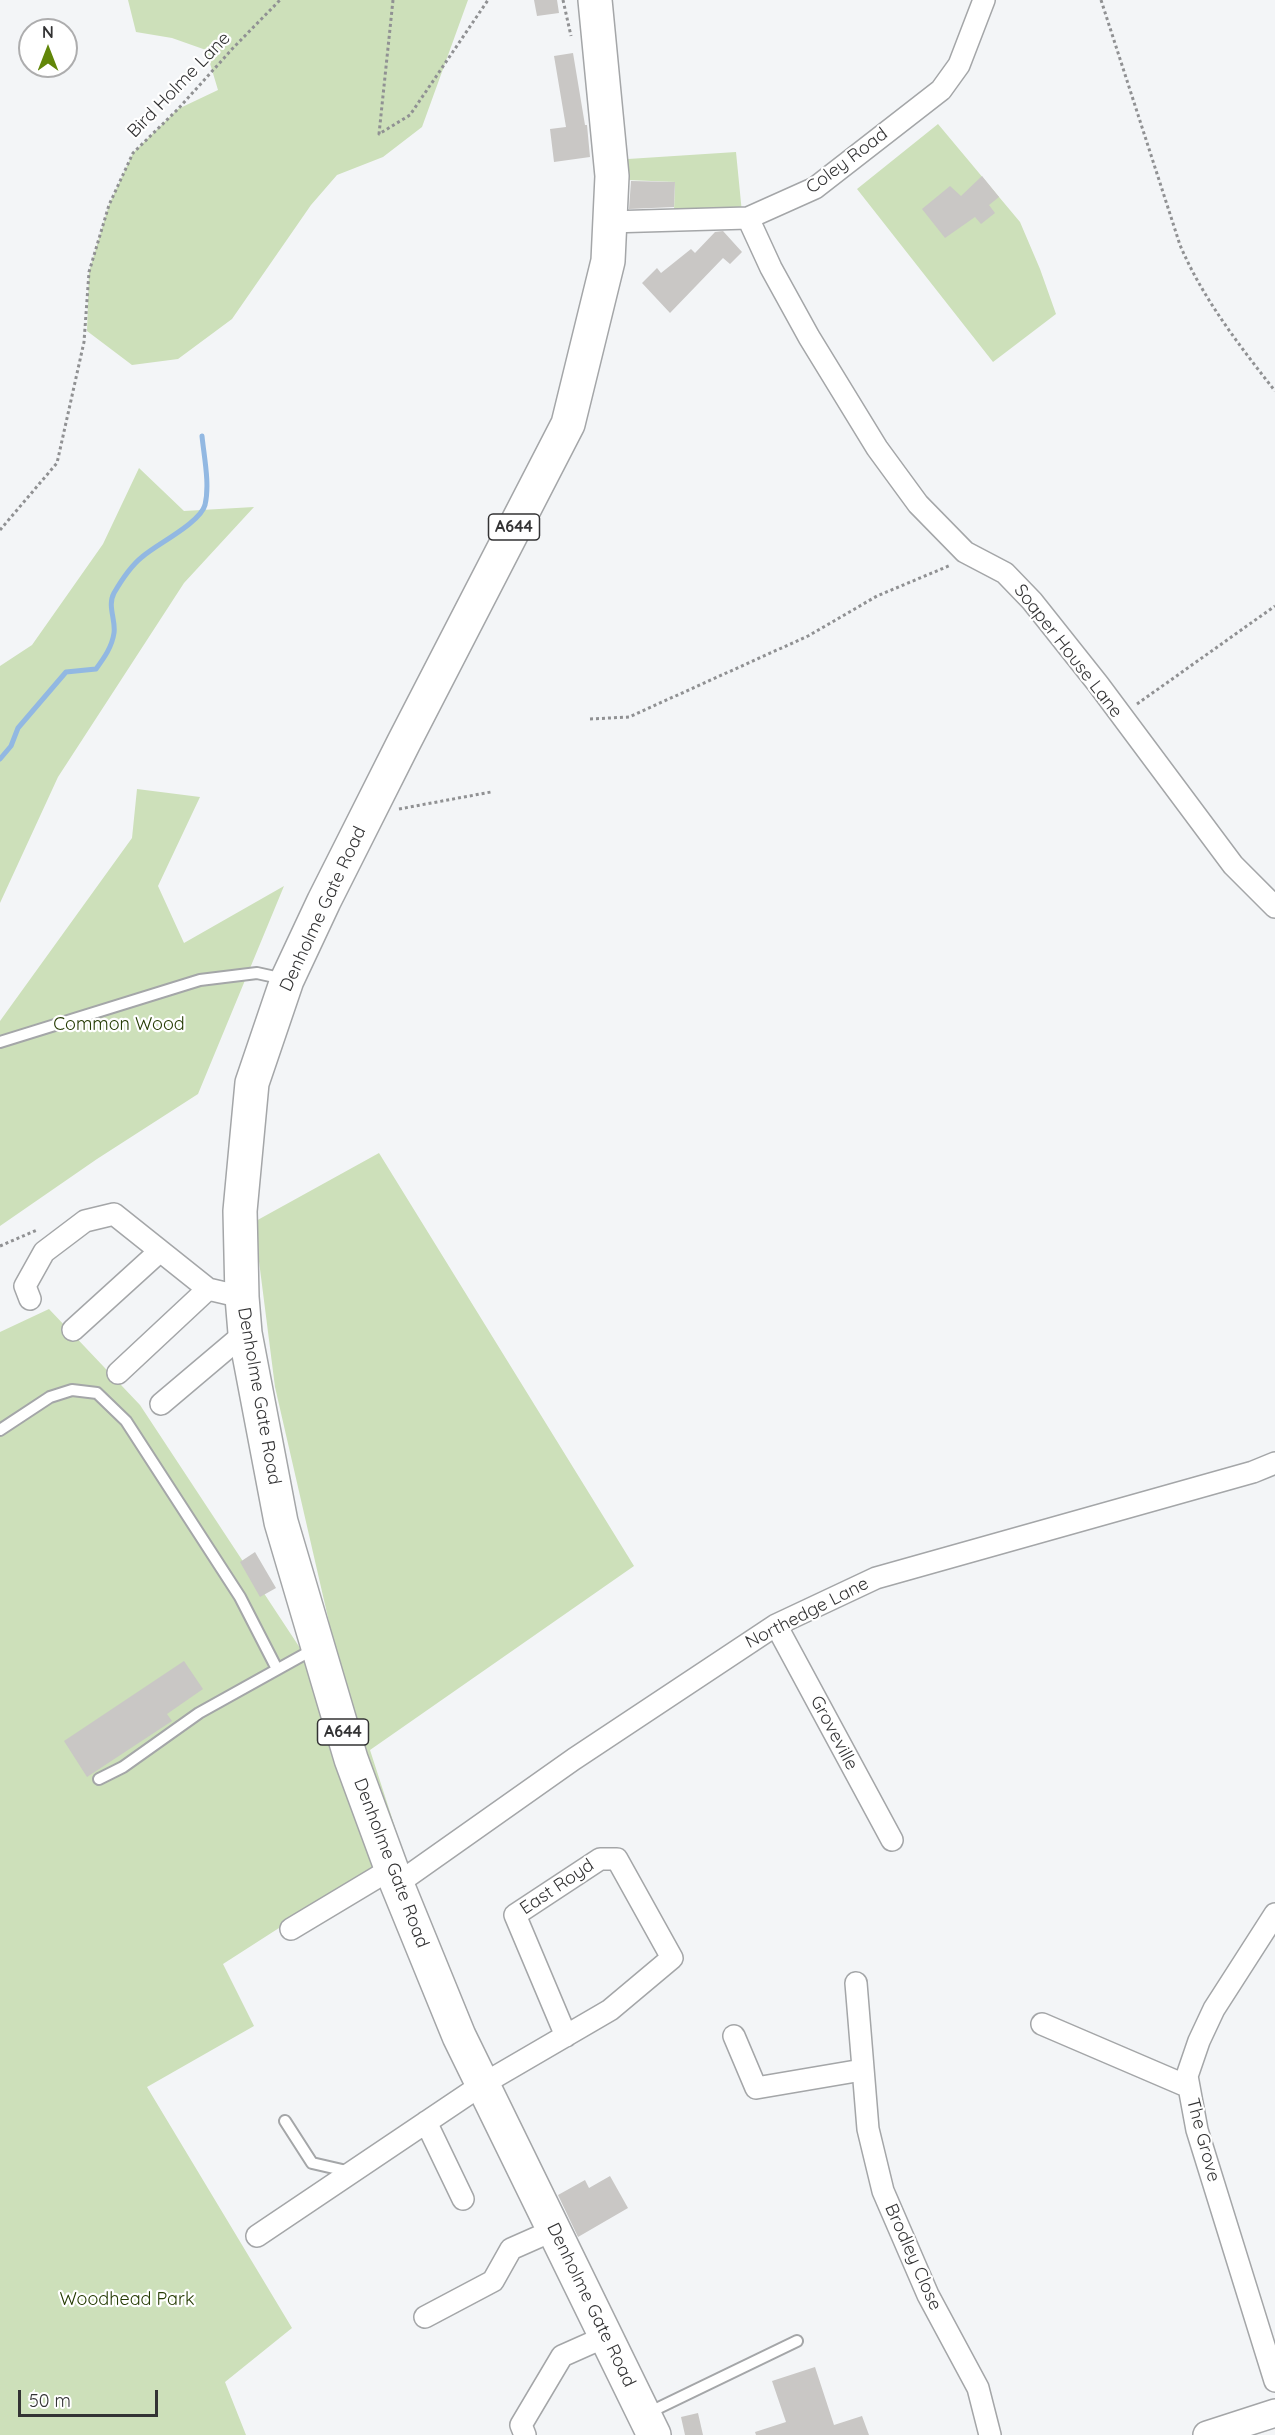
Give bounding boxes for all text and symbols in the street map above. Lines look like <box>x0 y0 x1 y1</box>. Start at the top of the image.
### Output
north arrow <box>18 18 78 78</box>
text: N <box>42 22 54 42</box>
street label: Bird Holme Lane <box>123 28 235 142</box>
street label: Coley Road <box>802 123 892 199</box>
road number: A644 <box>488 514 540 540</box>
street label: Soaper House Lane <box>1009 580 1127 722</box>
street label: Denholme Gate Road <box>275 823 371 995</box>
park label: Common Wood <box>53 1014 185 1036</box>
street label: Denholme Gate Road <box>233 1306 285 1486</box>
street label: Northedge Lane <box>742 1573 872 1653</box>
street label: Groveville <box>805 1692 863 1774</box>
road number: A644 <box>318 1719 368 1745</box>
street label: Denholme Gate Road <box>349 1775 433 1951</box>
street label: East Royd <box>516 1854 598 1920</box>
street label: The Grove <box>1181 2096 1225 2184</box>
street label: Brodley Close <box>880 2200 946 2314</box>
street label: Denholme Gate Road <box>542 2219 640 2391</box>
park label: Woodhead Park <box>59 2289 195 2311</box>
scale bar <box>21 2378 160 2416</box>
text: 50 m <box>29 2389 71 2412</box>

